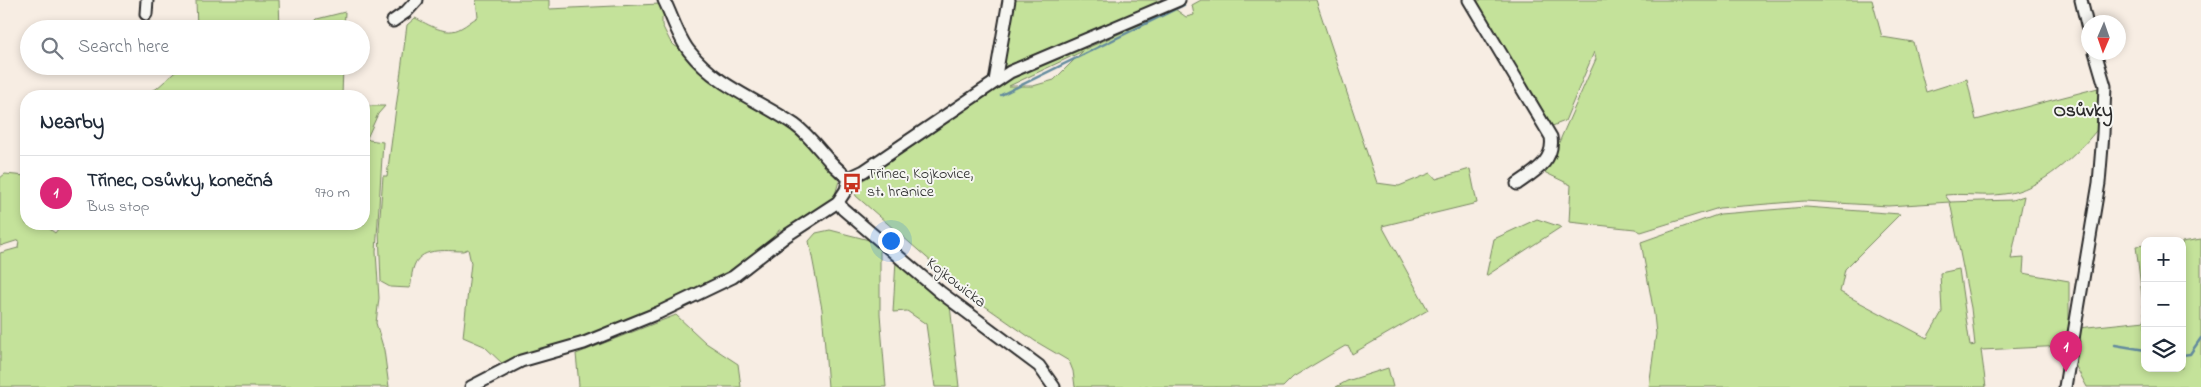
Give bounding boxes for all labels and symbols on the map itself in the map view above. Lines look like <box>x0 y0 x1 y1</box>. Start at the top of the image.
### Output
north arrow <box>2081 15 2126 60</box>
district label: Osůvky <box>2053 98 2113 127</box>
place label: Třinec, Kojkovice, st. hranice <box>867 162 974 204</box>
bus stop icon: Třinec, Kojkovice, st. hranice <box>841 172 863 194</box>
your location <box>878 228 904 254</box>
street label: Kojkowicka <box>921 252 991 314</box>
pin: 1 <box>2050 331 2082 372</box>

